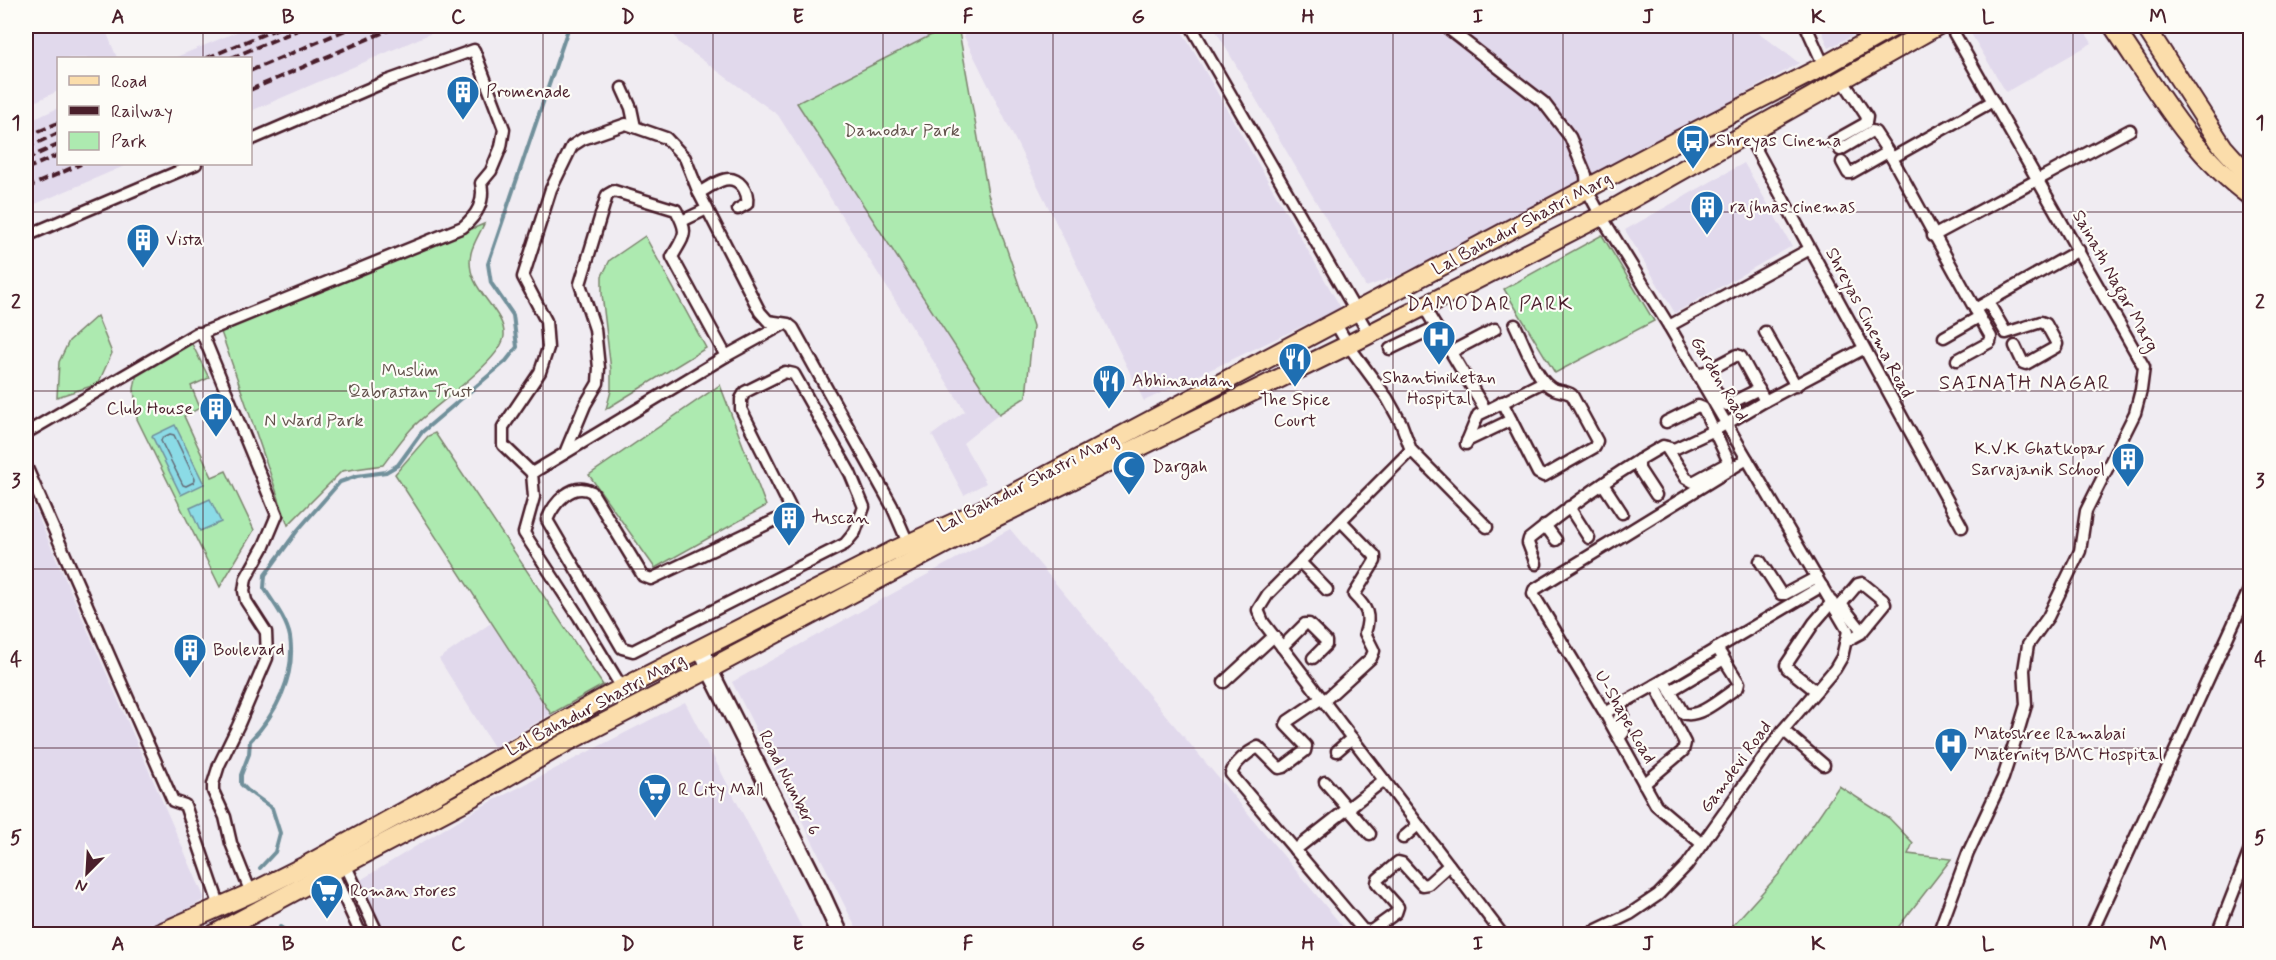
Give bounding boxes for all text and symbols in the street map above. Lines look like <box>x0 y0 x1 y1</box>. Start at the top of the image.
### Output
text: A <box>111 4 125 31</box>
text: B <box>282 4 295 31</box>
text: C <box>451 4 466 31</box>
text: D <box>621 4 635 31</box>
text: E <box>792 4 804 31</box>
text: F <box>963 4 974 31</box>
text: G <box>1131 4 1145 31</box>
text: H <box>1301 4 1315 31</box>
text: I <box>1473 4 1483 31</box>
text: J <box>1642 4 1654 31</box>
text: K <box>1811 4 1826 31</box>
text: L <box>1982 4 1995 31</box>
text: M <box>2149 4 2167 31</box>
legend <box>57 57 252 165</box>
text: Road <box>111 70 147 94</box>
building icon: Promenade <box>445 74 481 121</box>
place label: Promenade <box>486 80 571 104</box>
text: Railway <box>111 100 173 124</box>
text: 1 <box>12 110 20 137</box>
text: 1 <box>2256 110 2264 137</box>
park label: Damodar Park <box>844 119 960 143</box>
bus stop icon: Shreyas Cinema <box>1675 123 1711 170</box>
place label: Shreyas Cinema <box>1716 129 1841 153</box>
text: Park <box>111 130 147 154</box>
street label: Lal Bahadur Shastri Marg <box>1428 166 1616 282</box>
building icon: rajhnas cinemas <box>1689 189 1725 236</box>
place label: rajhnas cinemas <box>1730 195 1855 219</box>
street label: Sainath Nagar Marg <box>2064 206 2164 357</box>
building icon: Vista <box>125 222 161 269</box>
place label: Vista <box>166 228 203 252</box>
street label: Shreyas Cinema Road <box>1819 244 1919 402</box>
text: 2 <box>11 289 21 316</box>
text: 2 <box>2255 289 2265 316</box>
district label: DAMODAR PARK <box>1406 291 1574 318</box>
hospital icon: Shantiniketan Hospital <box>1421 319 1457 366</box>
street label: Garden Road <box>1684 332 1754 426</box>
restaurant icon: The Spice Court <box>1277 341 1313 388</box>
park label: Muslim Qabrastan Trust <box>348 359 473 404</box>
restaurant icon: Abhinandan <box>1091 363 1127 410</box>
place label: Shantiniketan Hospital <box>1382 366 1496 411</box>
place label: Abhinandan <box>1132 369 1232 393</box>
district label: SAINATH NAGAR <box>1939 370 2111 397</box>
place label: The Spice Court <box>1260 388 1330 433</box>
building icon: Club House <box>198 391 234 438</box>
place label: Club House <box>107 397 193 421</box>
park label: N Ward Park <box>264 409 364 433</box>
street label: Lal Bahadur Shastri Marg <box>934 427 1122 539</box>
place label: K.V.K Ghatkopar Sarvajanik School <box>1971 437 2105 482</box>
building icon: K.V.K Ghatkopar Sarvajanik School <box>2110 441 2146 488</box>
mosque icon: Dargah <box>1111 449 1147 496</box>
place label: Dargah <box>1152 455 1208 480</box>
text: 3 <box>11 468 21 495</box>
text: 3 <box>2255 468 2265 495</box>
building icon: tuscan <box>771 500 807 547</box>
place label: tuscan <box>811 506 869 530</box>
building icon: Boulevard <box>172 632 208 679</box>
place label: Boulevard <box>213 638 284 662</box>
text: 4 <box>10 647 22 674</box>
street label: Lal Bahadur Shastri Marg <box>502 647 690 763</box>
text: 4 <box>2254 647 2266 674</box>
street label: U-Shape Road <box>1589 666 1661 768</box>
street label: Gamdevi Road <box>1694 716 1778 818</box>
place label: Matoshree Ramabai Maternity BMC Hospital <box>1974 722 2163 767</box>
street label: Road Number 6 <box>752 726 826 840</box>
hospital icon: Matoshree Ramabai Maternity BMC Hospital <box>1933 726 1969 773</box>
supermarket icon: R City Mall <box>637 772 673 819</box>
place label: R City Mall <box>678 778 764 802</box>
text: 5 <box>10 825 22 852</box>
text: 5 <box>2254 825 2266 852</box>
north arrow <box>57 843 117 903</box>
supermarket icon: Roman stores <box>309 873 345 920</box>
text: N <box>72 874 91 897</box>
place label: Roman stores <box>350 879 456 903</box>
text: A <box>111 931 125 958</box>
text: B <box>282 931 295 958</box>
text: C <box>451 931 466 958</box>
text: D <box>621 931 635 958</box>
text: E <box>792 931 804 958</box>
text: F <box>963 931 974 958</box>
text: G <box>1131 931 1145 958</box>
text: H <box>1301 931 1315 958</box>
text: I <box>1473 931 1483 958</box>
text: J <box>1642 931 1654 958</box>
text: K <box>1811 931 1826 958</box>
text: L <box>1982 931 1995 958</box>
text: M <box>2149 931 2167 958</box>

